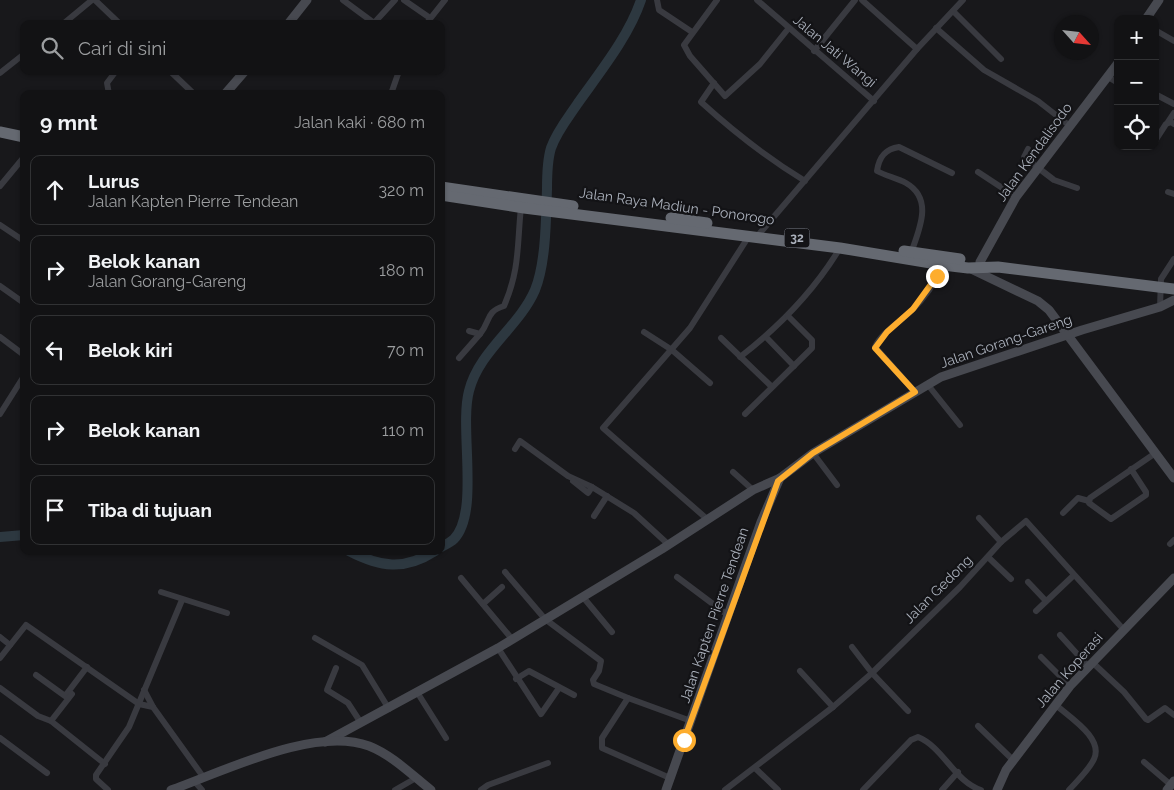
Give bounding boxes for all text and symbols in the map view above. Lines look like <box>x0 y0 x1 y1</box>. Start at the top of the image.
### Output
street label: Jalan Jati Wangi <box>790 12 880 90</box>
north arrow <box>1054 15 1099 60</box>
map controls <box>1114 15 1159 150</box>
button: + <box>1114 15 1159 60</box>
search box <box>20 20 445 75</box>
icon: search <box>38 34 66 62</box>
text: Cari di sini <box>78 37 166 59</box>
button: − <box>1114 60 1159 105</box>
street label: Jalan Kendalisodo <box>993 100 1075 204</box>
button: locate <box>1114 105 1159 150</box>
text: 9 mnt <box>40 110 98 135</box>
text: Jalan kaki · 680 m <box>294 113 425 132</box>
text: Lurus <box>88 170 139 192</box>
icon: ahead <box>41 176 69 204</box>
text: 320 m <box>379 181 424 200</box>
street label: Jalan Raya Madiun - Ponorogo <box>578 184 776 228</box>
text: Jalan Kapten Pierre Tendean <box>88 192 298 211</box>
road number: 32 <box>784 228 810 248</box>
text: Belok kanan <box>88 250 200 272</box>
icon: right <box>41 256 69 284</box>
text: 180 m <box>379 261 424 280</box>
route end <box>926 265 949 288</box>
text: Jalan Gorang-Gareng <box>88 272 246 291</box>
street label: Jalan Gorang-Gareng <box>938 311 1074 371</box>
icon: left <box>41 336 69 364</box>
text: Belok kiri <box>88 339 173 361</box>
text: 70 m <box>387 341 424 360</box>
icon: right <box>41 416 69 444</box>
text: Belok kanan <box>88 419 200 441</box>
text: 110 m <box>382 421 424 440</box>
icon: arrive <box>41 496 69 524</box>
text: Tiba di tujuan <box>88 499 212 521</box>
street label: Jalan Kapten Pierre Tendean <box>676 525 752 705</box>
street label: Jalan Gedong <box>901 552 975 626</box>
street label: Jalan Koperasi <box>1032 629 1106 711</box>
route start <box>673 729 696 752</box>

